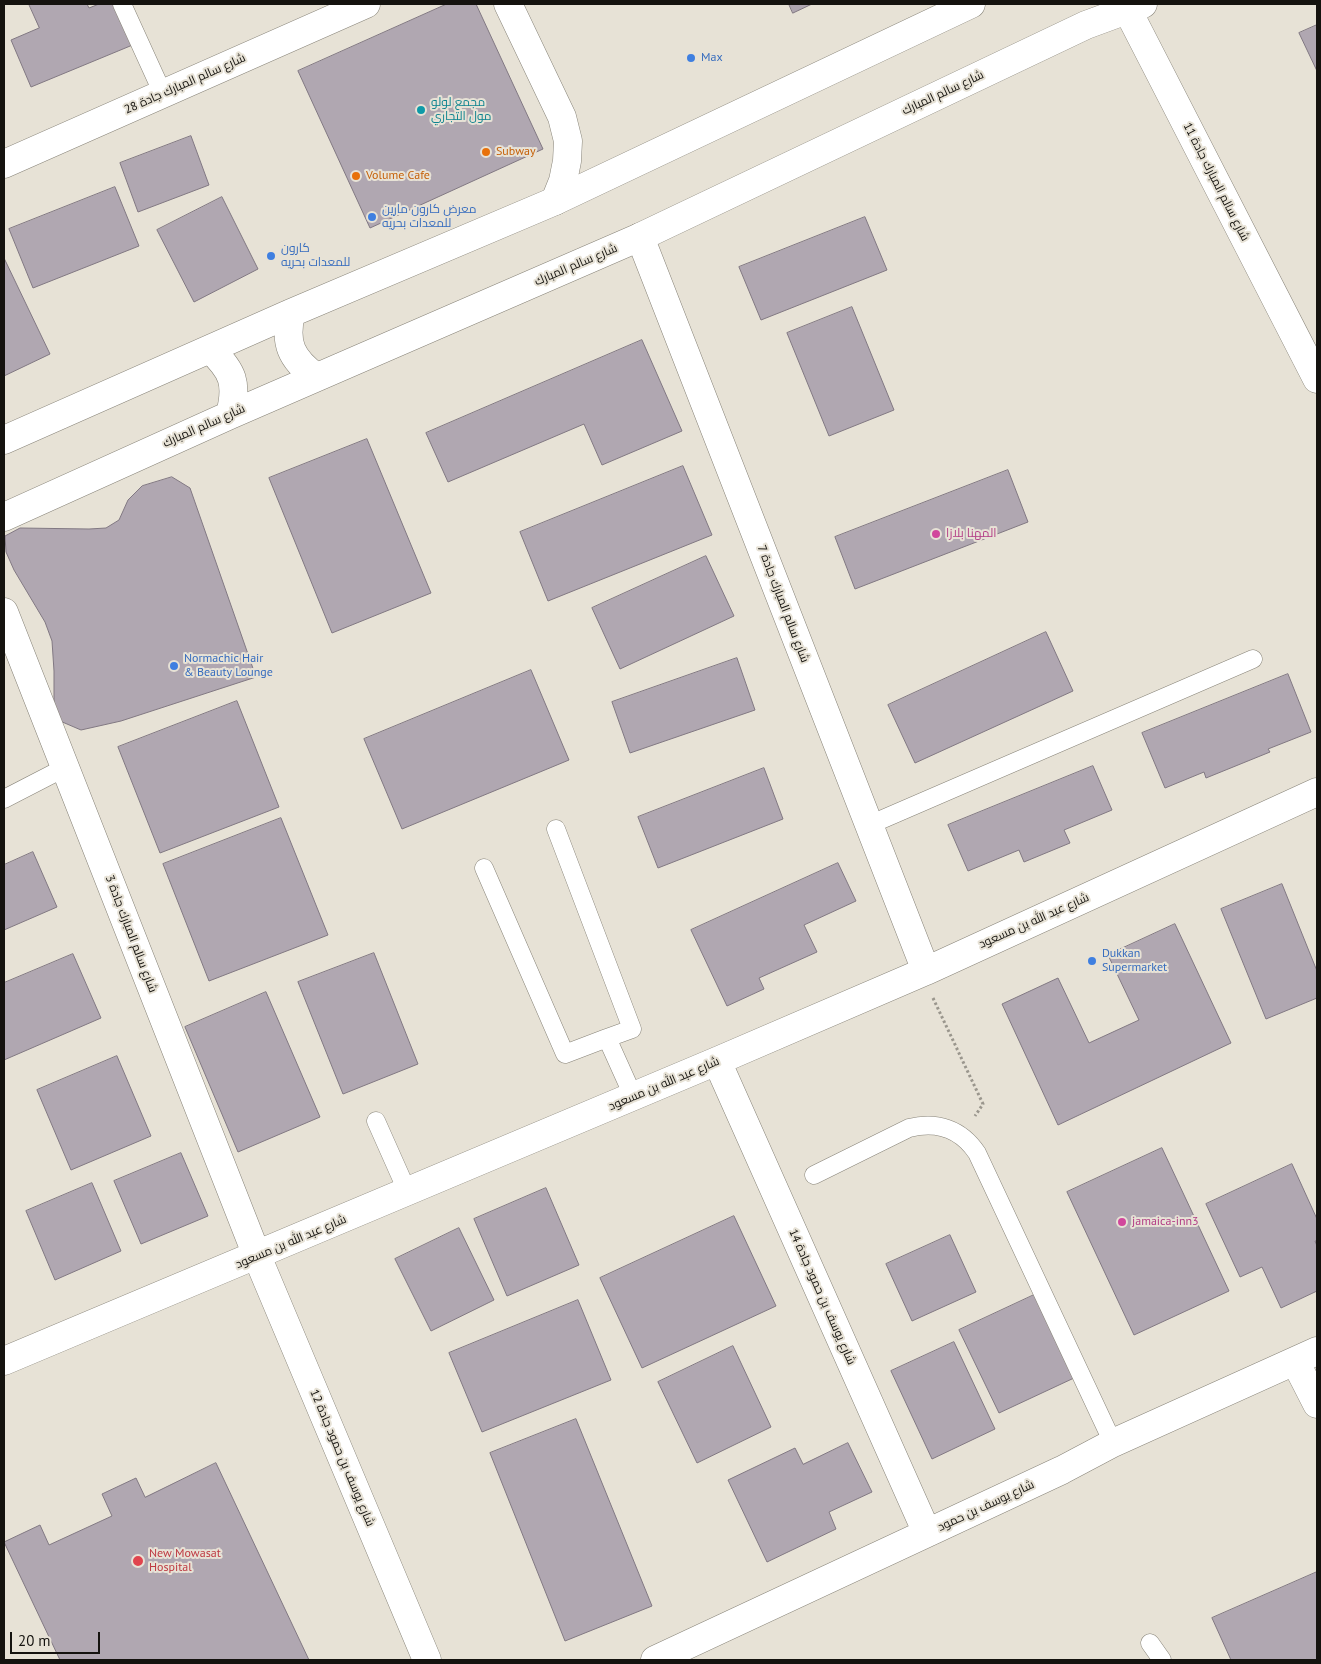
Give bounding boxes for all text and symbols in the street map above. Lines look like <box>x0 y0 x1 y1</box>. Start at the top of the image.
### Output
street label: شارع سالم المبارك جادة 28 <box>122 51 248 117</box>
place label: Max <box>701 51 723 65</box>
marker: Max <box>685 52 697 64</box>
street label: شارع سالم المبارك <box>900 68 986 118</box>
place label: مجمع لولو مول التجاري <box>431 96 492 124</box>
marker: مجمع لولو مول التجاري <box>415 104 427 116</box>
street label: شارع سالم المبارك جادة 11 <box>1180 120 1252 244</box>
place label: Subway <box>496 145 536 159</box>
marker: Subway <box>480 146 492 158</box>
place label: Volume Cafe <box>366 169 430 183</box>
marker: Volume Cafe <box>350 170 362 182</box>
place label: معرض کارون مارین للمعدات بحریه <box>382 203 476 231</box>
marker: معرض کارون مارین للمعدات بحریه <box>366 211 378 223</box>
street label: شارع سالم المبارك <box>532 241 620 289</box>
place label: کارون للمعدات بحریه <box>281 242 350 270</box>
marker: کارون للمعدات بحریه <box>265 250 277 262</box>
street label: شارع سالم المبارك <box>161 401 247 451</box>
place label: المهنا بلازا <box>946 527 996 541</box>
marker: المهنا بلازا <box>930 528 942 540</box>
street label: شارع سالم المبارك جادة 7 <box>754 543 812 665</box>
place label: Normachic Hair & Beauty Lounge <box>184 652 273 680</box>
marker: Normachic Hair & Beauty Lounge <box>168 660 180 672</box>
street label: شارع سالم المبارك جادة 3 <box>102 873 160 995</box>
street label: شارع عبد الله بن مسعود <box>977 890 1091 952</box>
place label: Dukkan Supermarket <box>1102 947 1167 975</box>
marker: Dukkan Supermarket <box>1086 955 1098 967</box>
street label: شارع عبد الله بن مسعود <box>606 1054 722 1114</box>
street label: شارع عبد الله بن مسعود <box>233 1212 349 1272</box>
place label: jamaica-inn3 <box>1132 1215 1199 1229</box>
marker: jamaica-inn3 <box>1116 1216 1128 1228</box>
street label: شارع يوسف بن حمود جادة 14 <box>785 1227 859 1367</box>
street label: شارع يوسف بن حمود جادة 12 <box>307 1387 377 1529</box>
street label: شارع يوسف بن حمود <box>936 1477 1036 1535</box>
place label: New Mowasat Hospital <box>149 1547 221 1575</box>
marker: New Mowasat Hospital <box>131 1554 145 1568</box>
scale bar <box>12 1622 102 1654</box>
text: 20 m <box>18 1631 51 1650</box>

